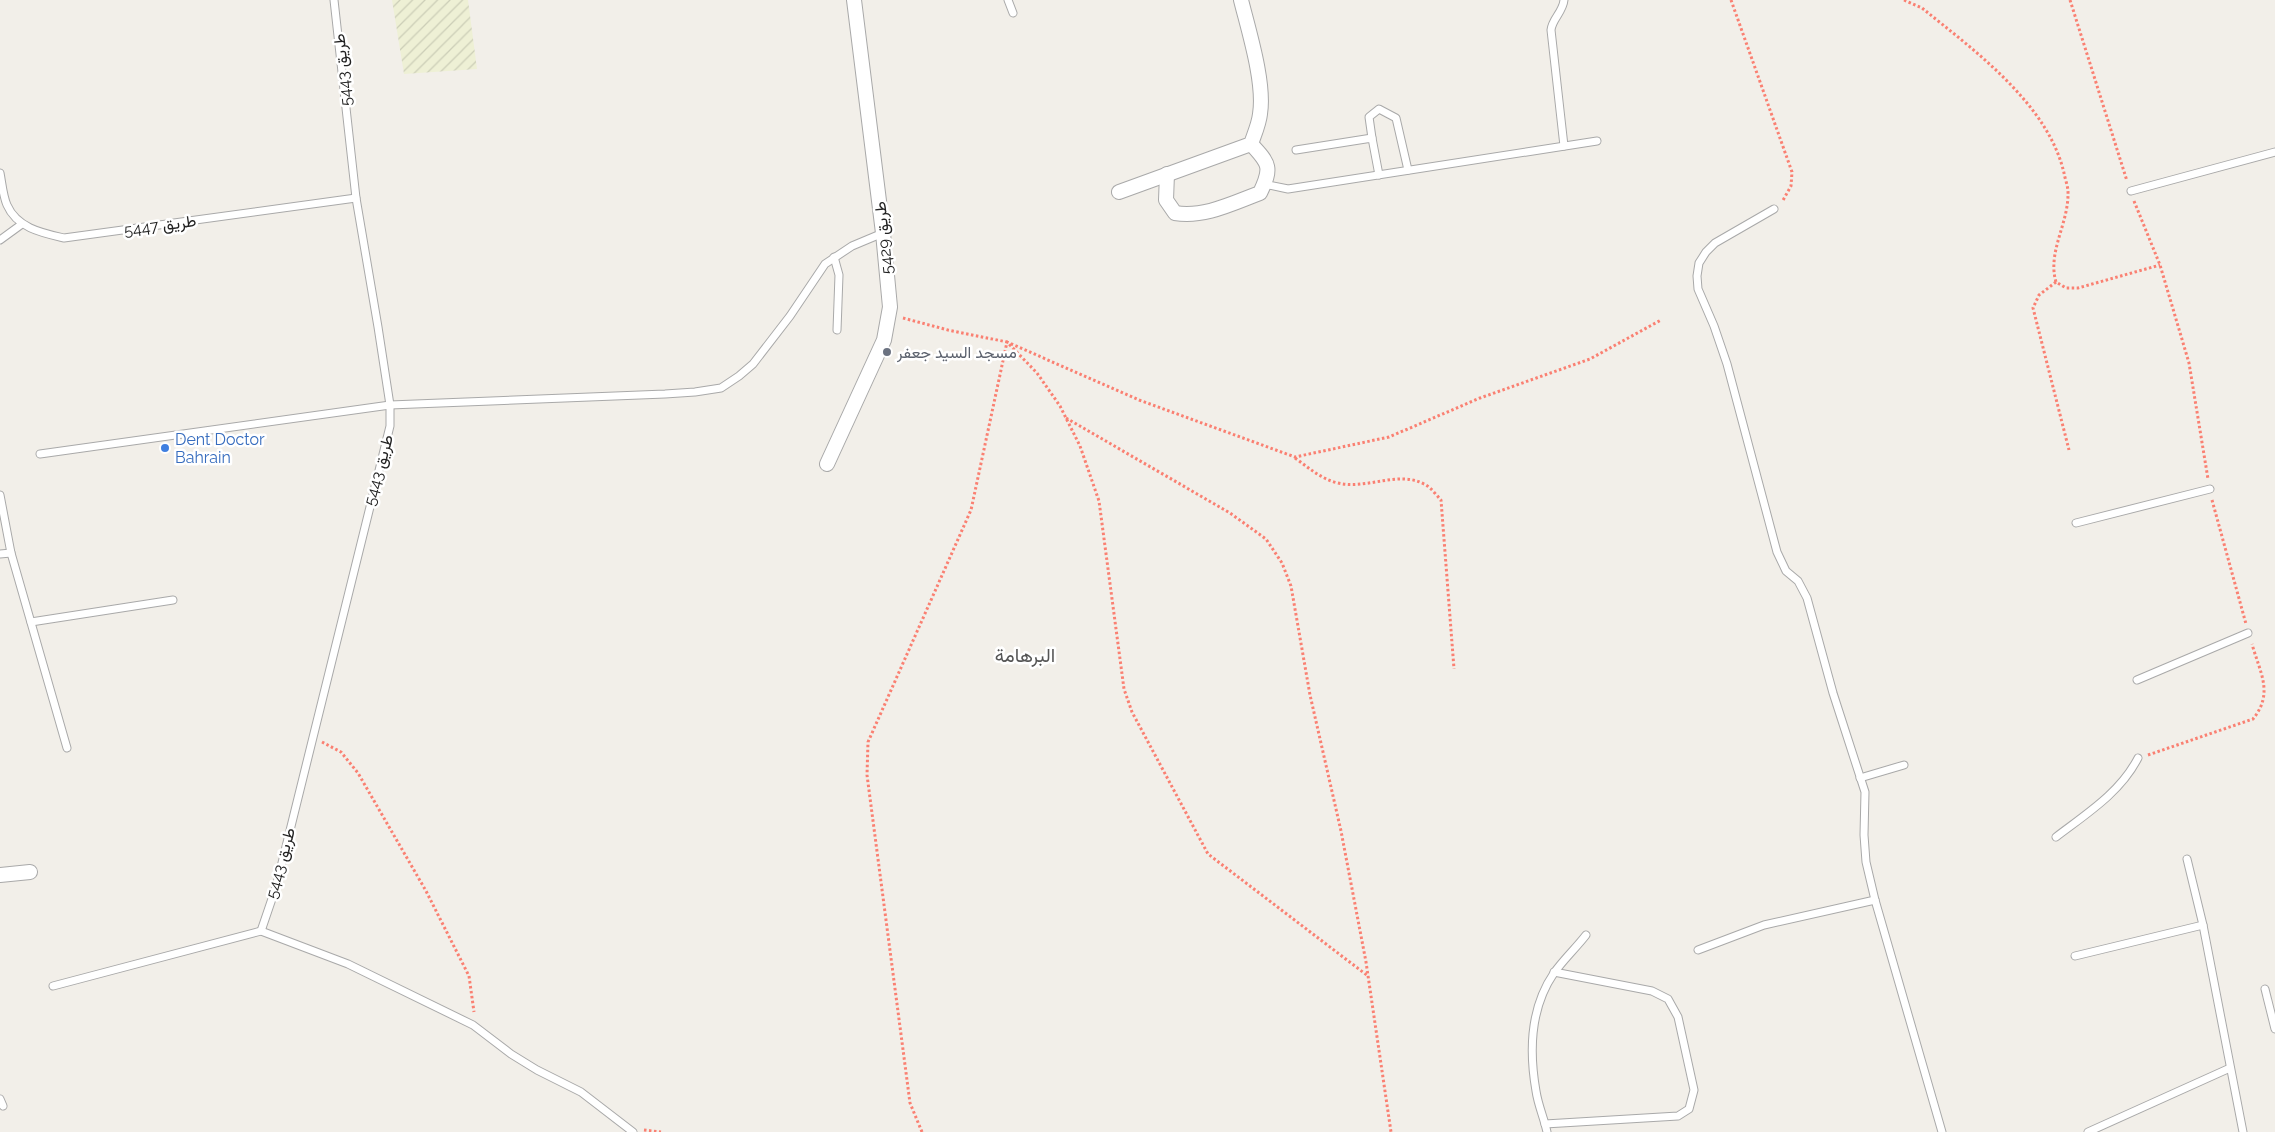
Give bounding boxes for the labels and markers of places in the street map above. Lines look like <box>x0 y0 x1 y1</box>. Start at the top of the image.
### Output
place label: مسجد السيد جعفر <box>896 343 1017 363</box>
marker: مسجد السيد جعفر <box>881 346 893 358</box>
place label: Dent Doctor Bahrain <box>175 430 265 467</box>
marker: Dent Doctor Bahrain <box>159 442 171 454</box>

